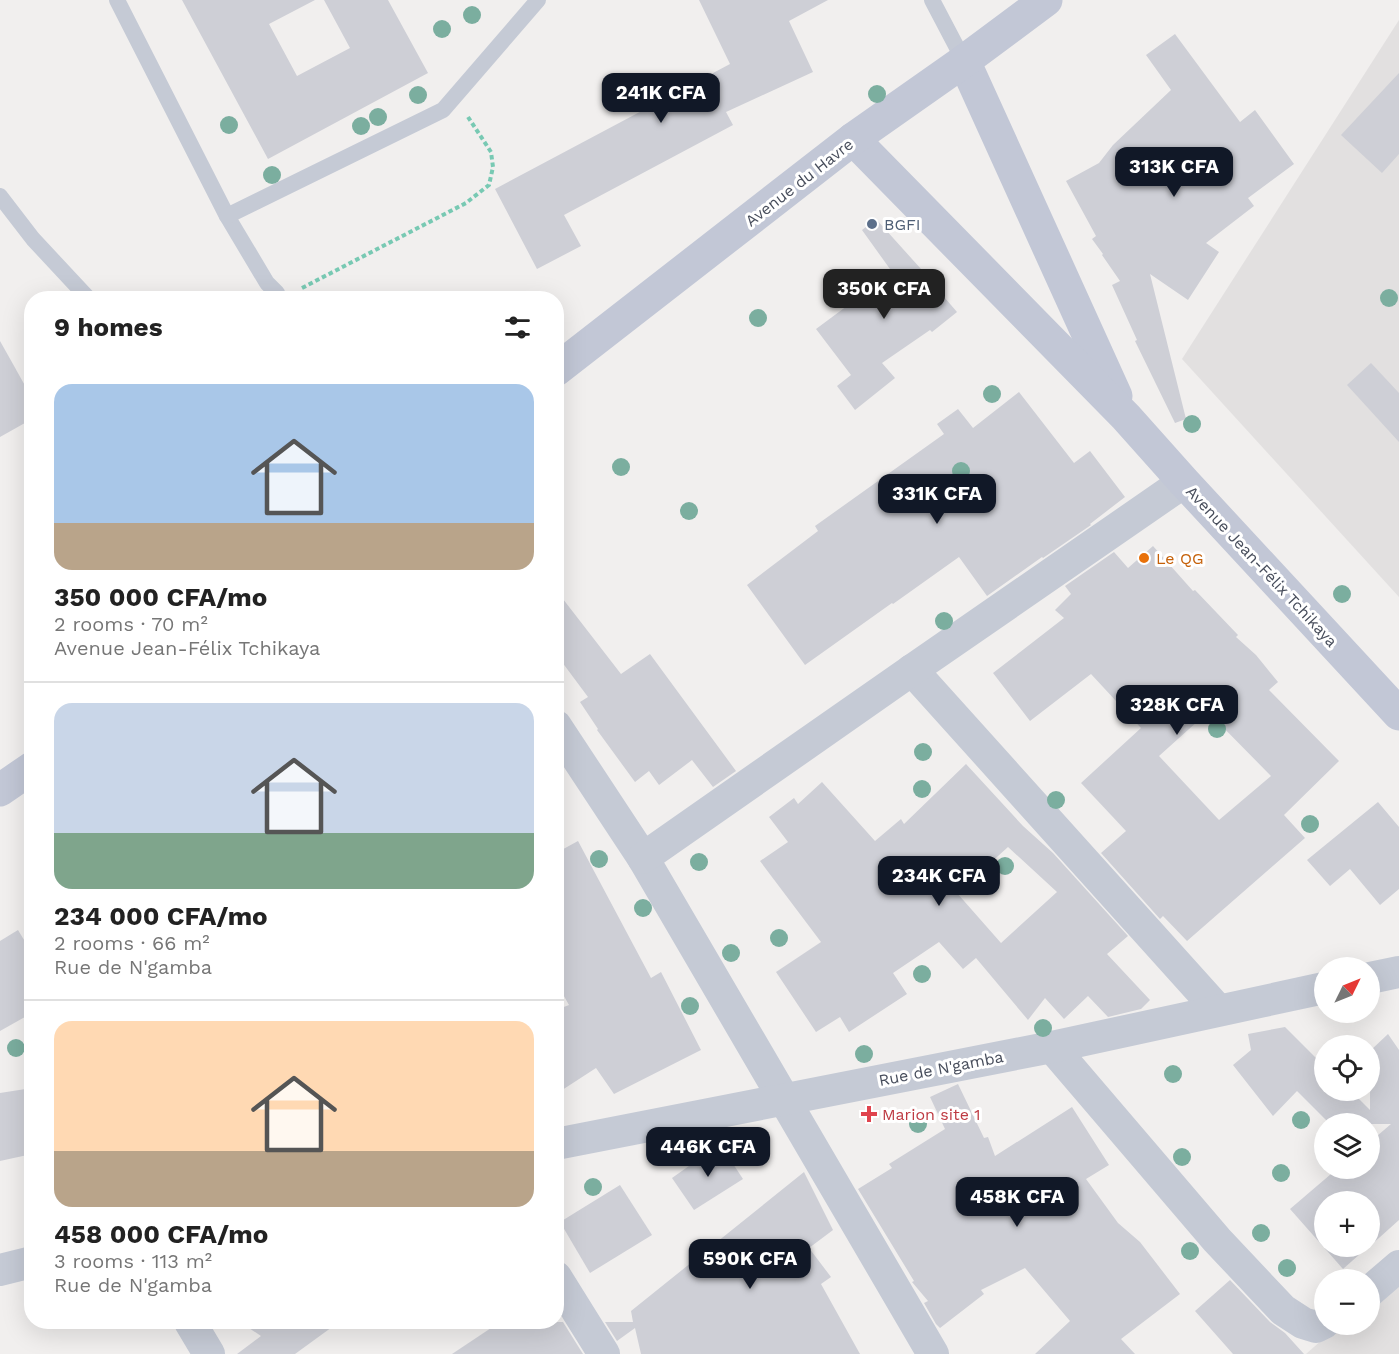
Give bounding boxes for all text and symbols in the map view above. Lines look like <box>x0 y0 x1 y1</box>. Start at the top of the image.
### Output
pin: 241K CFA <box>599 73 723 124</box>
text: 241K CFA <box>616 80 706 104</box>
street label: Avenue du Havre <box>742 134 857 230</box>
pin: 313K CFA <box>1112 147 1236 198</box>
text: 313K CFA <box>1129 154 1219 178</box>
place label: BGFI <box>884 215 921 234</box>
marker: BGFI <box>865 217 879 231</box>
pin: 350K CFA <box>822 269 946 320</box>
text: 350K CFA <box>837 276 931 300</box>
icon: filters <box>501 311 534 344</box>
text: 9 homes <box>54 312 163 342</box>
icon: home <box>240 423 348 531</box>
pin: 331K CFA <box>875 474 999 525</box>
text: 331K CFA <box>892 481 982 505</box>
street label: Avenue Jean-Félix Tchikaya <box>1182 482 1341 651</box>
place label: Le QG <box>1156 549 1204 568</box>
marker: Le QG <box>1137 551 1151 565</box>
text: 350 000 CFA/mo <box>54 582 267 612</box>
text: 2 rooms · 70 m² <box>54 612 208 636</box>
text: Avenue Jean-Félix Tchikaya <box>54 636 320 660</box>
pin: 328K CFA <box>1115 685 1239 736</box>
text: 328K CFA <box>1130 692 1224 716</box>
icon: home <box>240 742 348 850</box>
pin: 234K CFA <box>877 856 1001 907</box>
text: 234K CFA <box>892 863 986 887</box>
text: 234 000 CFA/mo <box>54 901 268 931</box>
text: 2 rooms · 66 m² <box>54 931 210 955</box>
text: Rue de N'gamba <box>54 955 212 979</box>
north arrow <box>1314 957 1380 1023</box>
map controls <box>1314 957 1380 1335</box>
button: locate <box>1314 1035 1380 1101</box>
street label: Rue de N'gamba <box>877 1047 1005 1090</box>
icon: home <box>240 1060 348 1168</box>
marker: Marion site 1 <box>860 1105 878 1123</box>
place label: Marion site 1 <box>882 1105 980 1124</box>
button: layers <box>1314 1113 1380 1179</box>
pin: 446K CFA <box>646 1127 770 1178</box>
text: 446K CFA <box>660 1134 756 1158</box>
pin: 458K CFA <box>955 1177 1079 1228</box>
text: 458K CFA <box>970 1184 1064 1208</box>
button: + <box>1314 1191 1380 1257</box>
text: 458 000 CFA/mo <box>54 1219 268 1249</box>
pin: 590K CFA <box>688 1239 812 1290</box>
text: 590K CFA <box>703 1246 797 1270</box>
text: 3 rooms · 113 m² <box>54 1249 212 1273</box>
button: − <box>1314 1269 1380 1335</box>
text: Rue de N'gamba <box>54 1273 212 1297</box>

